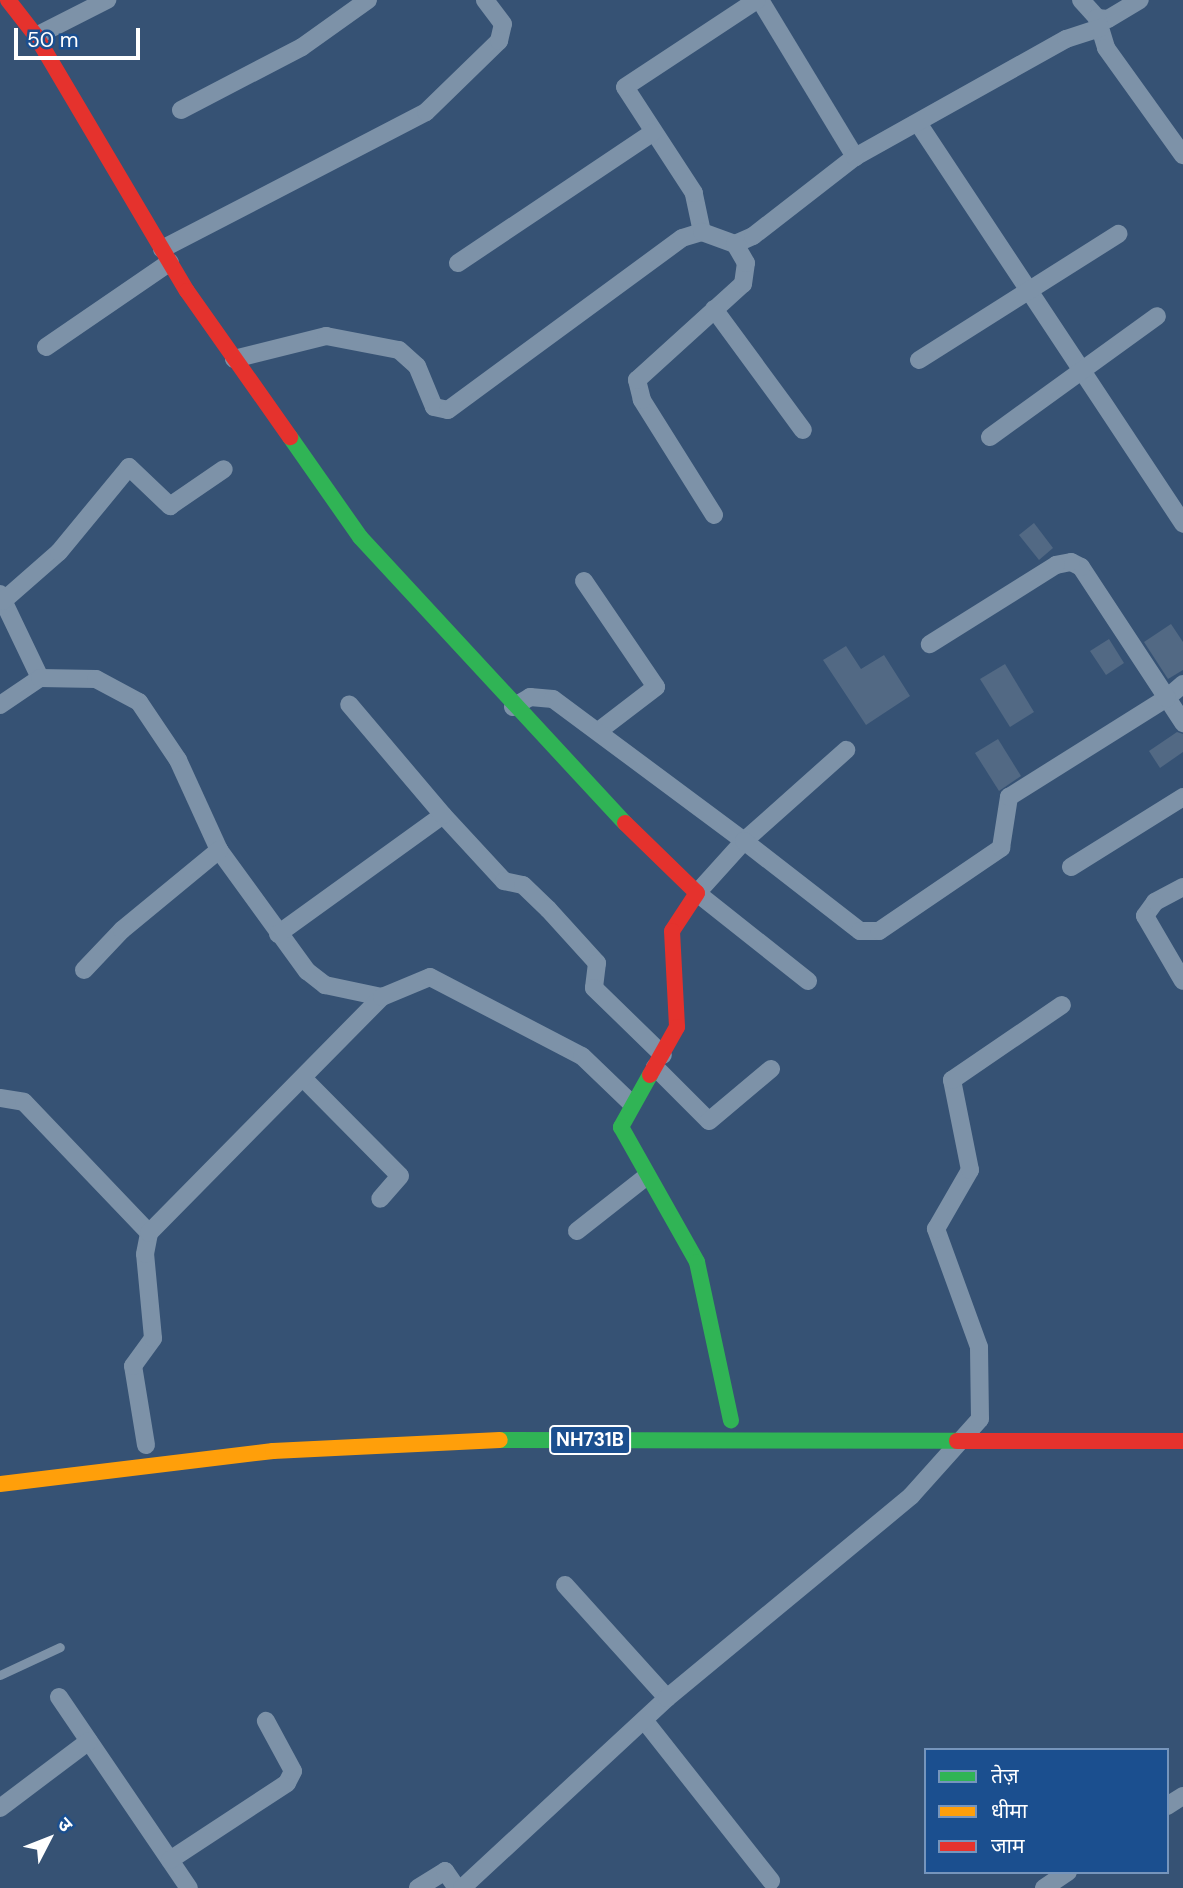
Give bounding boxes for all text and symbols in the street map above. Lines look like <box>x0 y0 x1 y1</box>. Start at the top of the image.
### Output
scale bar <box>18 14 144 58</box>
text: 50 m <box>27 26 78 54</box>
road number: NH731B <box>548 1424 632 1456</box>
legend <box>924 1748 1169 1874</box>
text: तेज़ <box>991 1762 1019 1790</box>
text: धीमा <box>991 1797 1027 1825</box>
north arrow <box>14 1804 84 1874</box>
text: उ <box>52 1812 78 1837</box>
text: जाम <box>991 1832 1025 1860</box>

